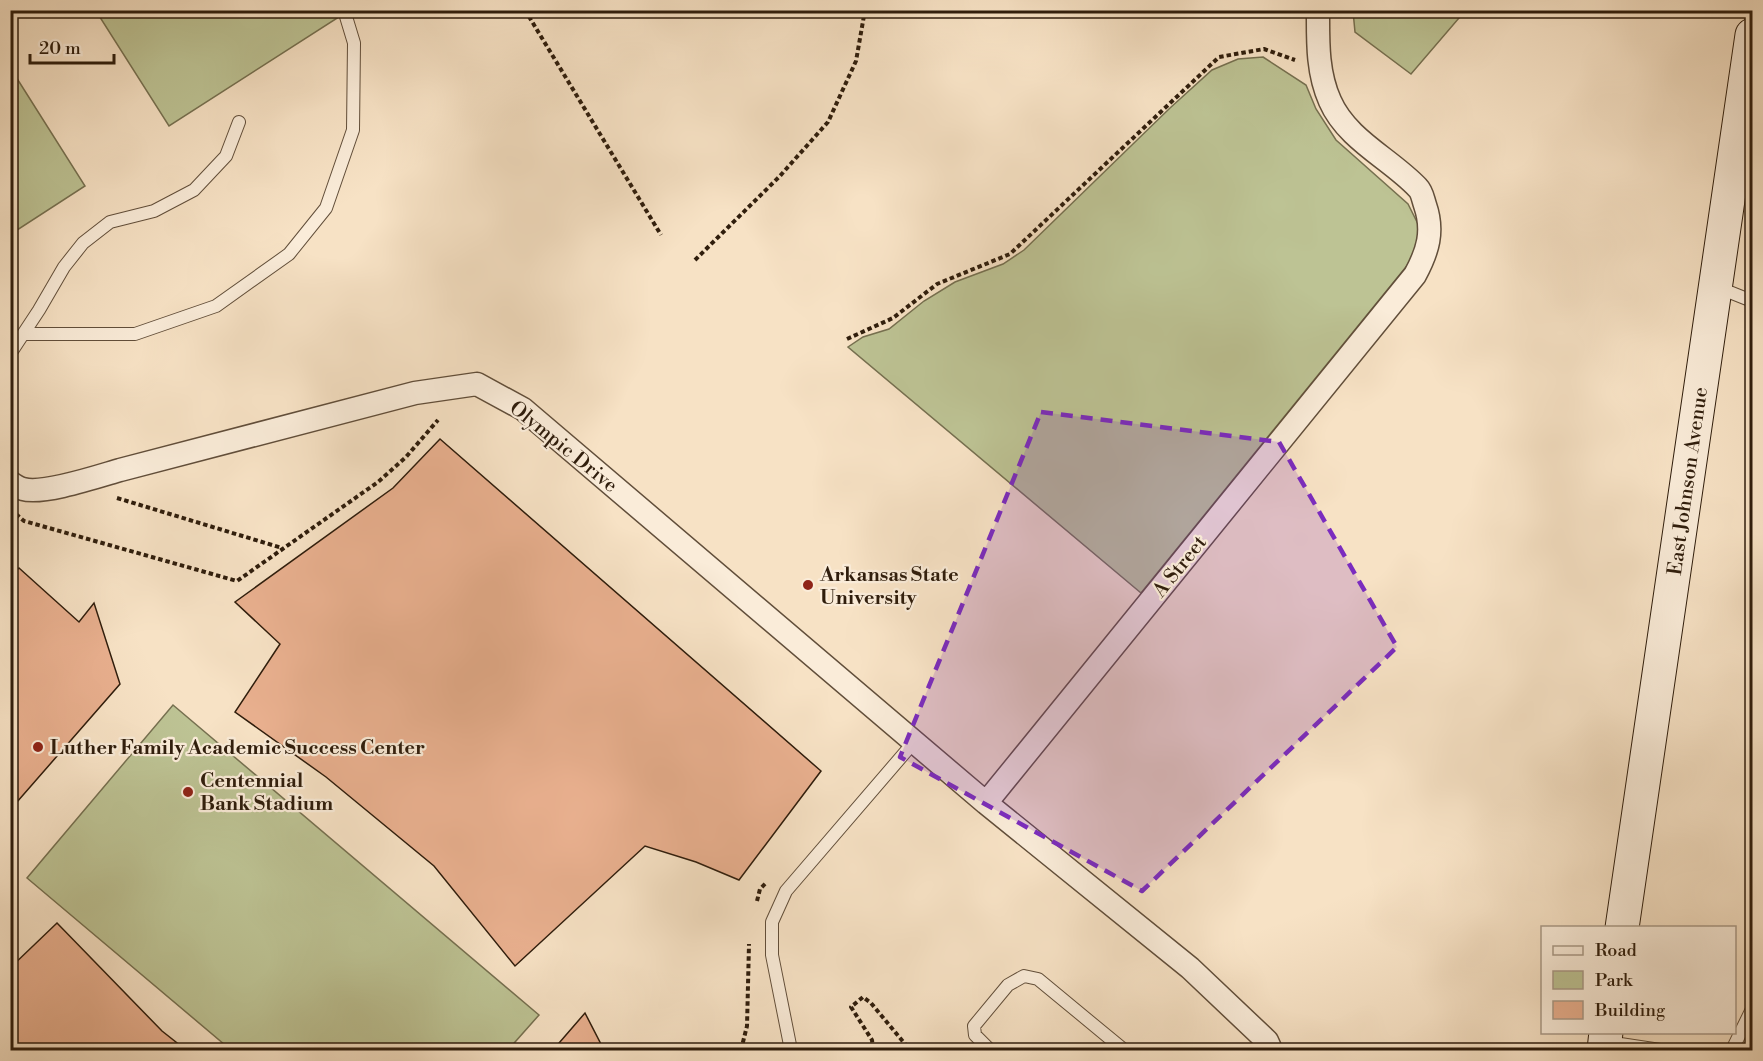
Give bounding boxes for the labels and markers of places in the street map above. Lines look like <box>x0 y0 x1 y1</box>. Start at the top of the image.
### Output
place label: Arkansas State University <box>819 563 959 611</box>
marker: Arkansas State University <box>801 578 815 592</box>
place label: Luther Family Academic Success Center <box>50 736 425 761</box>
marker: Luther Family Academic Success Center <box>31 740 45 754</box>
place label: Centennial Bank Stadium <box>200 769 333 817</box>
marker: Centennial Bank Stadium <box>181 785 195 799</box>

